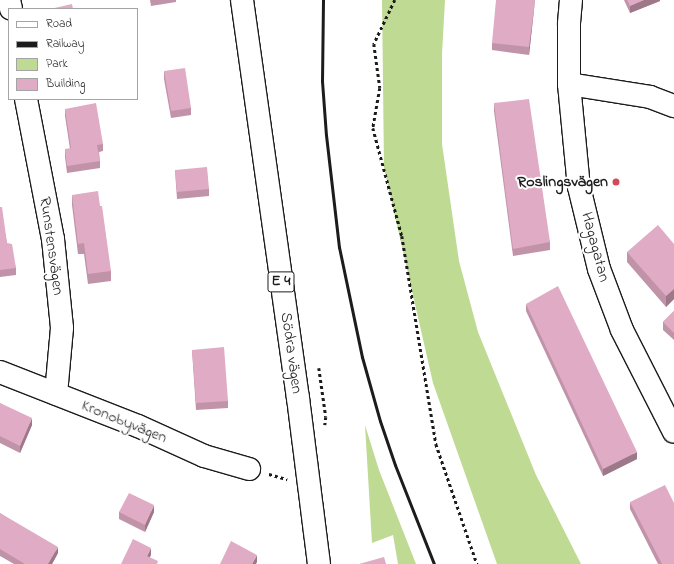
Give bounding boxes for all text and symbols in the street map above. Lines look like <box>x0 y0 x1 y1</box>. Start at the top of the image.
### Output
legend <box>8 8 138 100</box>
text: Road <box>46 15 72 33</box>
text: Railway <box>46 35 84 53</box>
text: Park <box>46 55 68 73</box>
text: Building <box>46 75 85 93</box>
place label: Roslingsvägen <box>517 172 608 192</box>
marker: Roslingsvägen <box>611 177 621 187</box>
street label: Runstensvägen <box>35 196 67 296</box>
street label: Hagagatan <box>576 210 614 284</box>
road number: E 4 <box>267 269 295 295</box>
street label: Södra vägen <box>276 311 306 395</box>
street label: Kronobyvägen <box>78 396 170 448</box>

